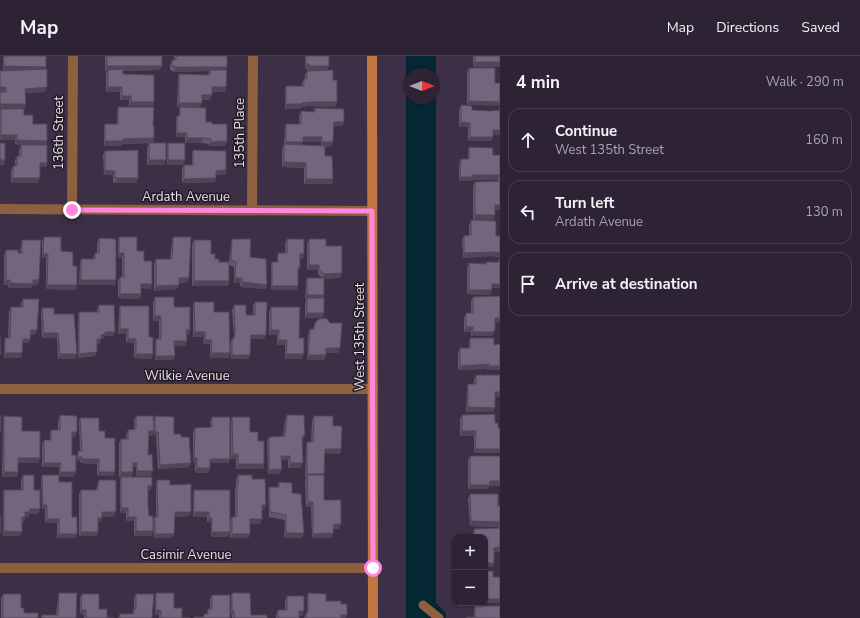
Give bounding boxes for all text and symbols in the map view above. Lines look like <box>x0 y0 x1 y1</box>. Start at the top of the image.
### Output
text: Map <box>20 15 58 41</box>
text: Map <box>667 18 694 37</box>
text: Directions <box>716 18 779 37</box>
text: Saved <box>801 18 840 37</box>
north arrow <box>404 68 440 104</box>
text: 4 min <box>516 71 560 94</box>
text: Walk · 290 m <box>766 73 844 91</box>
street label: 136th Street <box>50 95 68 170</box>
street label: 135th Place <box>231 98 249 168</box>
text: Continue <box>555 121 617 141</box>
icon: ahead <box>517 129 539 151</box>
text: 160 m <box>805 131 843 149</box>
text: West 135th Street <box>555 141 664 159</box>
street label: Ardath Avenue <box>142 188 230 206</box>
text: Turn left <box>555 193 614 213</box>
route end <box>63 201 81 219</box>
icon: left <box>517 201 539 223</box>
text: 130 m <box>805 203 843 221</box>
text: Ardath Avenue <box>555 213 643 231</box>
icon: arrive <box>517 273 539 295</box>
text: Arrive at destination <box>555 274 698 294</box>
street label: West 135th Street <box>351 282 369 391</box>
street label: Wilkie Avenue <box>144 367 230 385</box>
map controls <box>452 534 488 606</box>
button: + <box>452 534 488 570</box>
street label: Casimir Avenue <box>140 546 232 564</box>
route start <box>364 559 382 577</box>
button: − <box>452 570 488 606</box>

